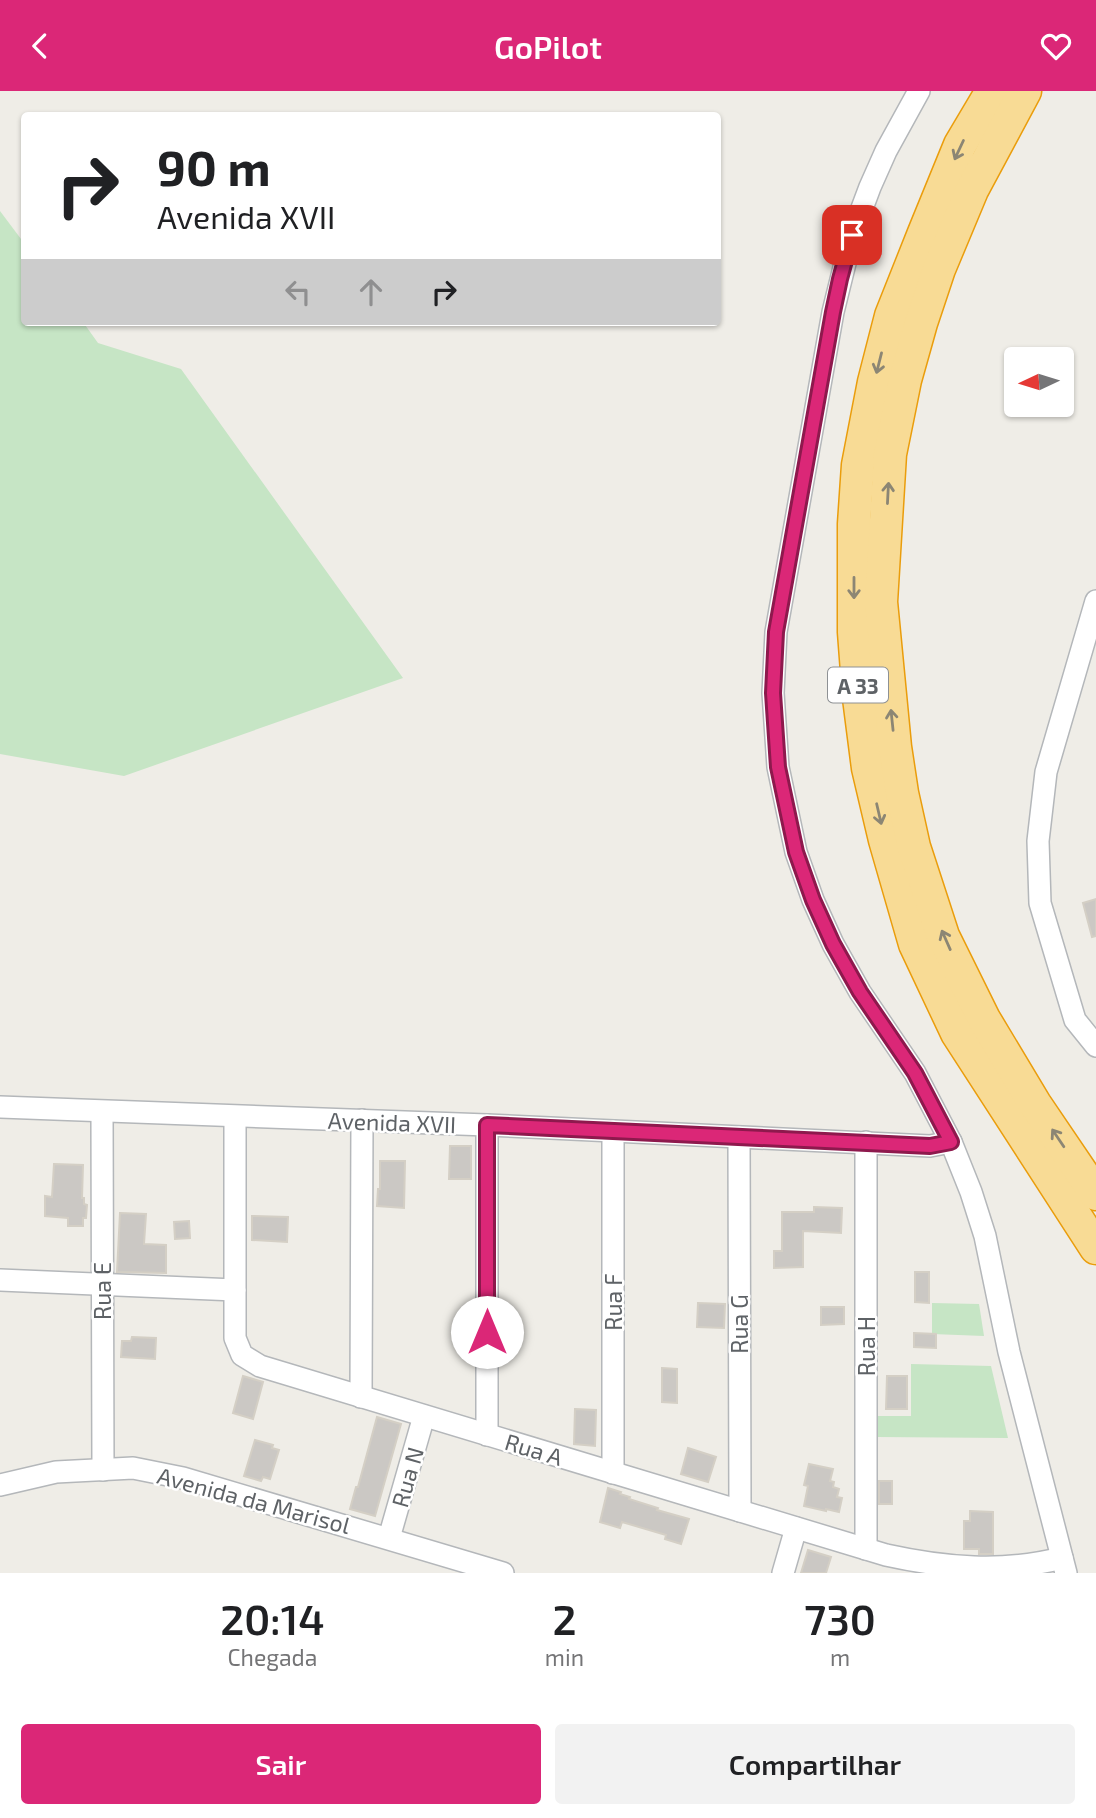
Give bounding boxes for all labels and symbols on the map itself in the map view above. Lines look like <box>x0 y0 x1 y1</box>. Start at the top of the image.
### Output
one-way arrow <box>951 139 965 160</box>
pin <box>822 205 882 265</box>
north arrow <box>1004 347 1074 417</box>
one-way arrow <box>872 351 885 374</box>
one-way arrow <box>881 482 894 505</box>
one-way arrow <box>847 576 861 599</box>
road number: A 33 <box>828 667 888 703</box>
one-way arrow <box>886 709 899 732</box>
one-way arrow <box>873 802 886 824</box>
one-way arrow <box>939 930 952 951</box>
street label: Avenida XVII <box>327 1106 457 1138</box>
one-way arrow <box>1051 1128 1065 1148</box>
street label: Rua E <box>88 1262 116 1320</box>
street label: Rua F <box>599 1273 627 1331</box>
street label: Rua G <box>725 1294 753 1354</box>
position arrow <box>450 1295 524 1369</box>
street label: Rua H <box>852 1316 880 1376</box>
street label: Rua A <box>502 1427 567 1471</box>
street label: Rua N <box>385 1444 429 1510</box>
street label: Avenida da Marisol <box>155 1461 354 1539</box>

